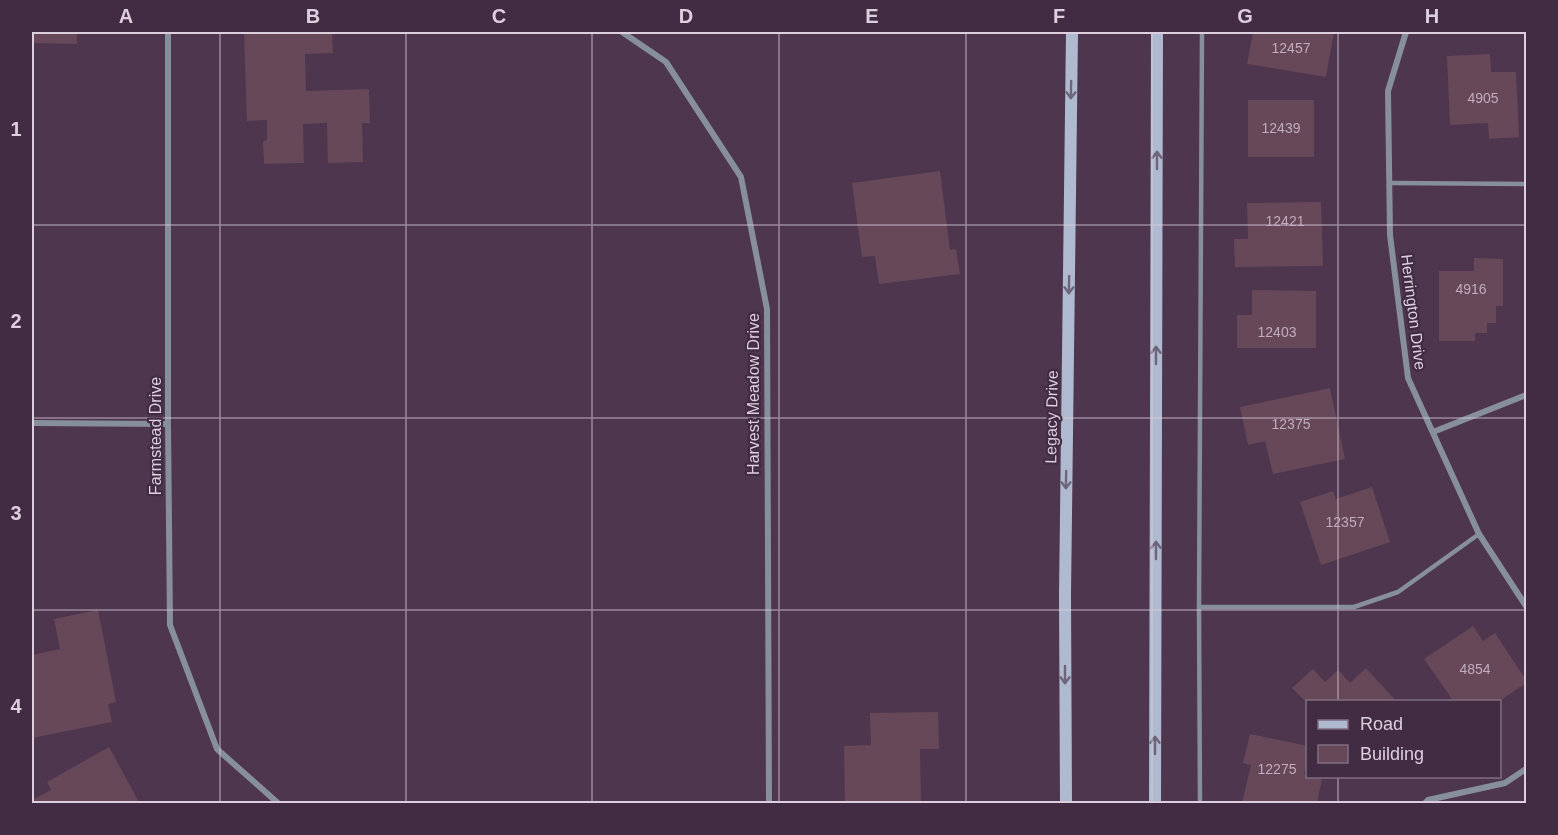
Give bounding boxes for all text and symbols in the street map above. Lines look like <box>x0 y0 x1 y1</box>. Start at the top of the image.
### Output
text: A <box>119 5 133 27</box>
text: B <box>306 5 320 27</box>
text: C <box>492 5 506 27</box>
text: D <box>679 5 693 27</box>
text: E <box>865 5 879 27</box>
text: F <box>1053 5 1065 27</box>
text: G <box>1237 5 1253 27</box>
text: H <box>1425 5 1439 27</box>
house number: 12457 <box>1272 40 1311 56</box>
one-way arrow <box>1066 79 1077 99</box>
house number: 4905 <box>1467 90 1499 106</box>
text: 1 <box>10 118 22 140</box>
house number: 12439 <box>1262 120 1301 136</box>
one-way arrow <box>1151 151 1163 171</box>
house number: 12421 <box>1266 213 1305 229</box>
street label: Herrington Drive <box>1398 253 1429 371</box>
one-way arrow <box>1063 274 1075 294</box>
house number: 4916 <box>1455 281 1487 297</box>
text: 2 <box>10 310 22 332</box>
street label: Harvest Meadow Drive <box>745 313 762 475</box>
house number: 12403 <box>1258 324 1297 340</box>
one-way arrow <box>1150 346 1162 366</box>
street label: Legacy Drive <box>1042 370 1061 464</box>
street label: Farmstead Drive <box>147 377 164 495</box>
house number: 12375 <box>1272 416 1311 432</box>
one-way arrow <box>1060 469 1072 489</box>
text: 3 <box>10 502 22 524</box>
house number: 12357 <box>1326 514 1365 530</box>
one-way arrow <box>1150 541 1162 561</box>
house number: 4854 <box>1459 661 1491 677</box>
one-way arrow <box>1059 664 1071 684</box>
text: 4 <box>10 695 22 717</box>
legend <box>1306 700 1501 778</box>
text: Road <box>1360 714 1403 734</box>
one-way arrow <box>1149 736 1161 756</box>
text: Building <box>1360 744 1424 764</box>
house number: 12275 <box>1258 761 1297 777</box>

